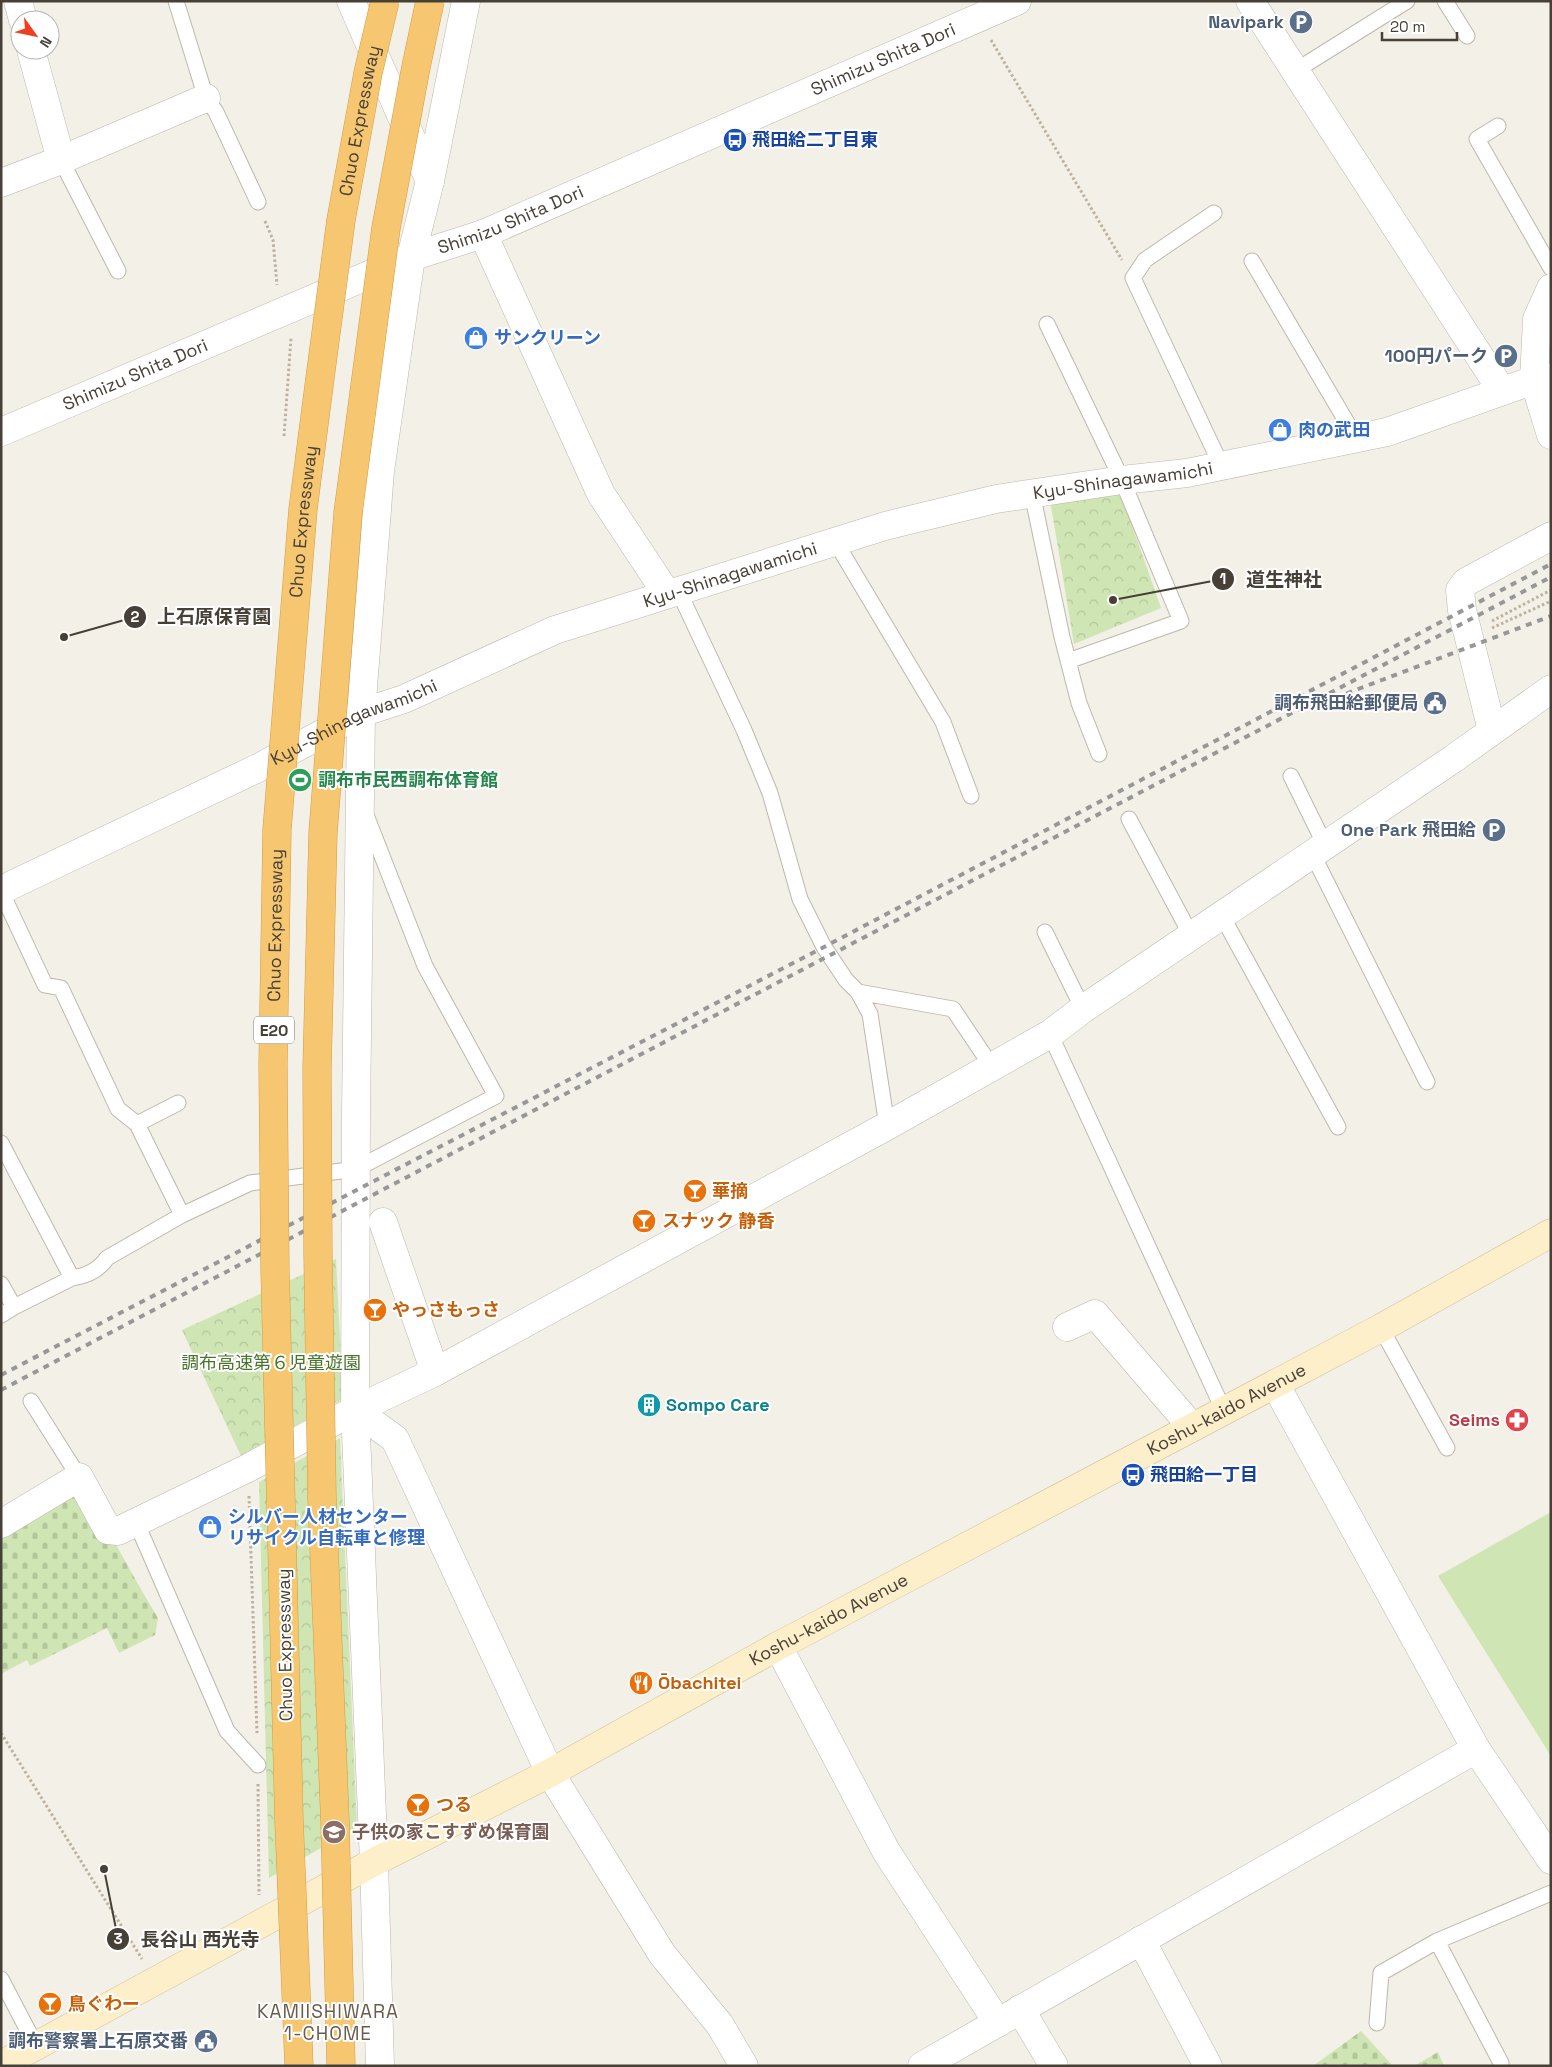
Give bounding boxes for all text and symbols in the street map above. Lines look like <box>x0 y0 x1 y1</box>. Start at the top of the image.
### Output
parking icon: Navipark <box>1288 9 1314 35</box>
north arrow <box>10 10 60 60</box>
place label: Navipark <box>1208 10 1284 33</box>
scale bar <box>1382 10 1457 42</box>
street label: Shimizu Shita Dori <box>807 17 959 101</box>
text: 20 m <box>1390 17 1425 36</box>
text: N <box>36 33 56 51</box>
street label: Chuo Expressway <box>334 43 385 198</box>
bus stop icon: 飛田給二丁目東 <box>722 127 748 153</box>
place label: 飛田給二丁目東 <box>752 128 878 151</box>
street label: Shimizu Shita Dori <box>434 180 587 259</box>
shop icon: サンクリーン <box>463 325 489 351</box>
place label: サンクリーン <box>494 326 601 349</box>
street label: Shimizu Shita Dori <box>59 333 211 415</box>
parking icon: 100円パーク <box>1493 343 1519 369</box>
place label: 100円パーク <box>1385 344 1488 367</box>
shop icon: 肉の武田 <box>1267 417 1293 443</box>
place label: 肉の武田 <box>1298 418 1370 441</box>
street label: Chuo Expressway <box>284 444 322 599</box>
street label: Kyu-Shinagawamichi <box>1031 456 1215 504</box>
street label: Kyu-Shinagawamichi <box>640 536 820 613</box>
callout: 道生神社 <box>1211 562 1332 596</box>
text: 道生神社 <box>1246 567 1322 592</box>
text: 1 <box>1220 569 1226 588</box>
callout: 上石原保育園 <box>122 600 281 634</box>
text: 上石原保育園 <box>157 604 271 629</box>
text: 2 <box>131 607 140 626</box>
street label: Kyu-Shinagawamichi <box>266 673 441 770</box>
public building icon: 調布飛田給郵便局 <box>1422 690 1448 716</box>
place label: 調布飛田給郵便局 <box>1274 691 1418 714</box>
sports icon: 調布市民西調布体育館 <box>287 767 313 793</box>
place label: 調布市民西調布体育館 <box>318 768 498 791</box>
parking icon: One Park 飛田給 <box>1481 817 1507 843</box>
place label: One Park 飛田給 <box>1341 818 1476 841</box>
street label: Chuo Expressway <box>262 849 288 1002</box>
road number: E20 <box>254 1016 294 1044</box>
bar icon: 華摘 <box>682 1178 708 1204</box>
place label: 華摘 <box>712 1179 748 1202</box>
bar icon: スナック 静香 <box>631 1208 657 1234</box>
place label: スナック 静香 <box>662 1209 775 1232</box>
bar icon: やっさもっさ <box>362 1297 388 1323</box>
place label: やっさもっさ <box>392 1298 500 1321</box>
park label: 調布高速第６児童遊園 <box>181 1351 361 1374</box>
street label: Koshu-kaido Avenue <box>1143 1358 1310 1460</box>
building icon: Sompo Care <box>636 1392 662 1418</box>
place label: Sompo Care <box>666 1393 770 1416</box>
pharmacy icon: Seims <box>1504 1407 1530 1433</box>
place label: Seims <box>1449 1408 1500 1431</box>
bus stop icon: 飛田給一丁目 <box>1120 1462 1146 1488</box>
place label: 飛田給一丁目 <box>1150 1463 1258 1486</box>
place label: シルバー人材センター リサイクル自転車と修理 <box>228 1505 425 1549</box>
shop icon: シルバー人材センター リサイクル自転車と修理 <box>197 1514 223 1540</box>
street label: Chuo Expressway <box>272 1568 297 1722</box>
street label: Koshu-kaido Avenue <box>745 1568 912 1671</box>
restaurant icon: Ōbachitei <box>628 1670 654 1696</box>
place label: Ōbachitei <box>658 1671 741 1694</box>
bar icon: つる <box>405 1792 431 1818</box>
place label: つる <box>436 1793 472 1816</box>
school or university icon: 子供の家こすずめ保育園 <box>321 1819 347 1845</box>
place label: 子供の家こすずめ保育園 <box>352 1820 550 1843</box>
callout: 長谷山 西光寺 <box>106 1922 269 1956</box>
text: 長谷山 西光寺 <box>141 1927 259 1952</box>
text: 3 <box>113 1929 123 1948</box>
bar icon: 鳥ぐわー <box>37 1991 63 2017</box>
place label: 鳥ぐわー <box>68 1992 140 2015</box>
district label: KAMIISHIWARA 1-CHOME <box>257 1999 399 2046</box>
public building icon: 調布警察署上石原交番 <box>193 2028 219 2054</box>
place label: 調布警察署上石原交番 <box>8 2029 188 2052</box>

